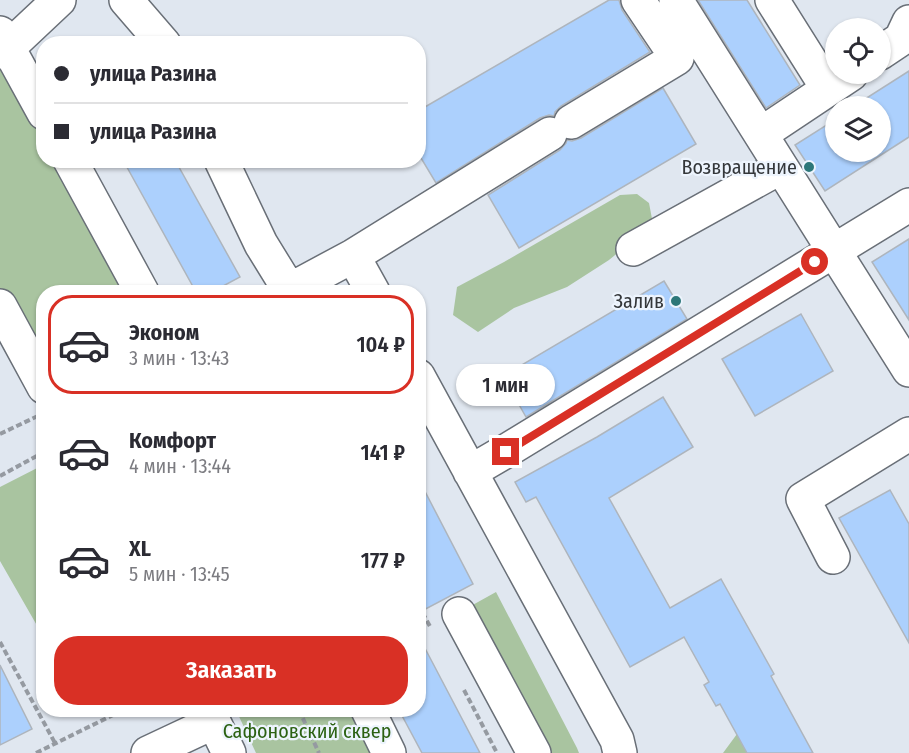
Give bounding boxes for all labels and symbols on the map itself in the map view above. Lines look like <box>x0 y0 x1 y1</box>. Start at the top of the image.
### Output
place label: Возвращение <box>681 155 797 179</box>
marker: Возвращение <box>802 160 816 174</box>
route start <box>801 248 828 275</box>
place label: Залив <box>614 289 664 313</box>
marker: Залив <box>669 294 683 308</box>
callout: 1 мин <box>456 365 556 407</box>
route end <box>492 438 519 465</box>
park label: Сафоновский сквер <box>223 719 391 743</box>

